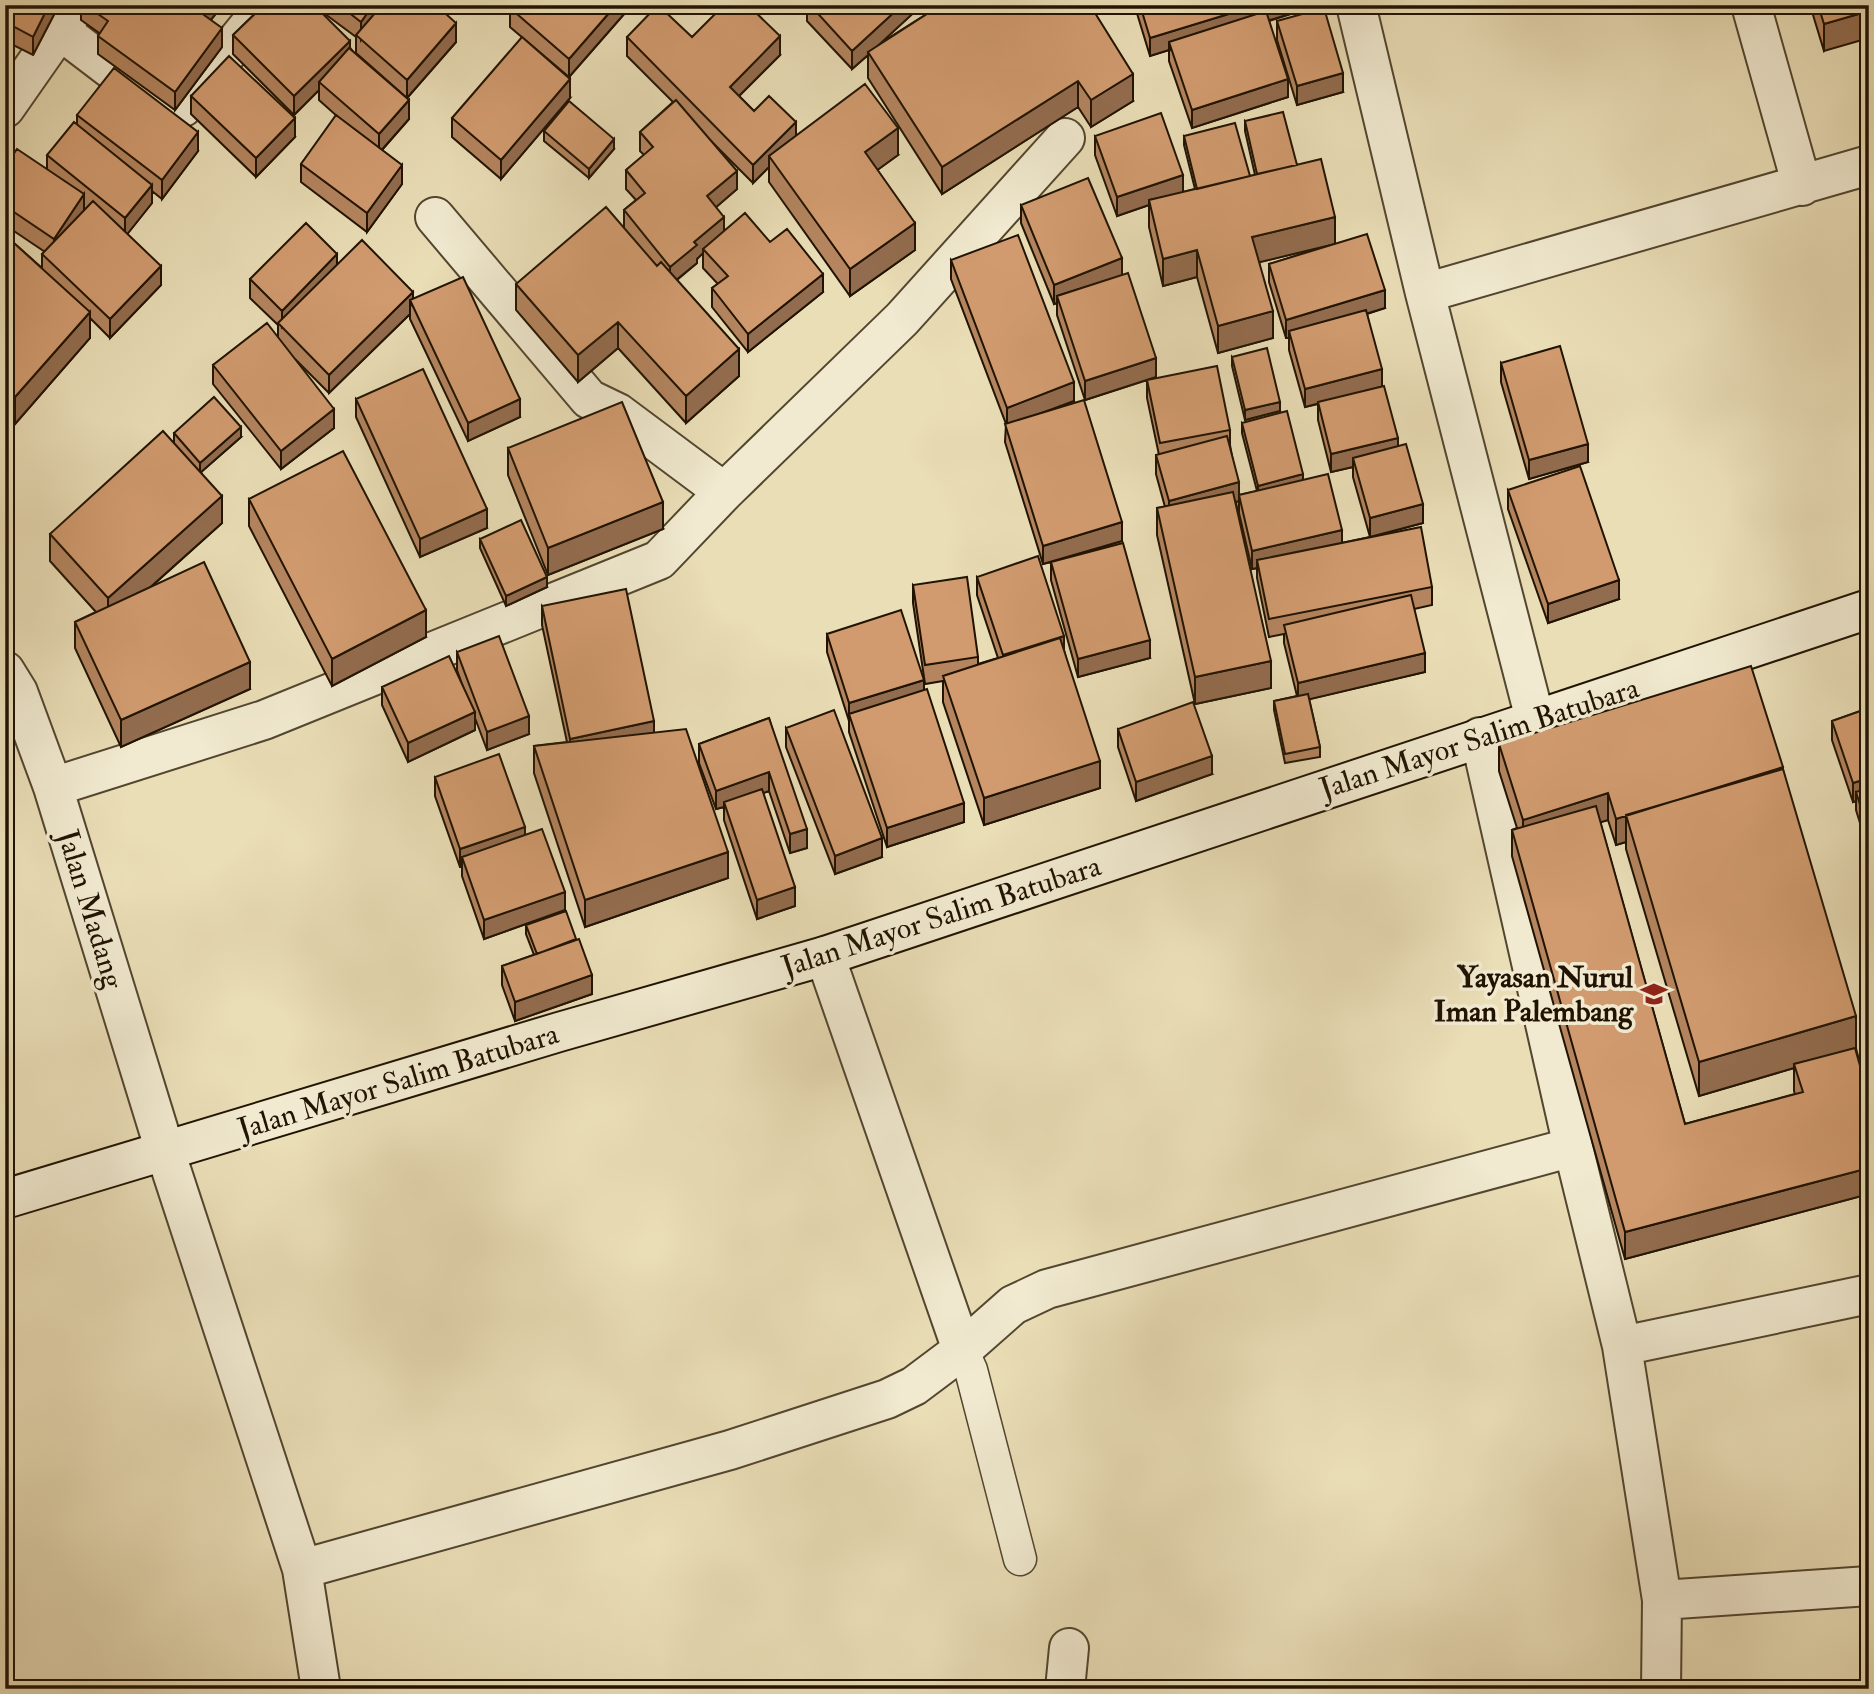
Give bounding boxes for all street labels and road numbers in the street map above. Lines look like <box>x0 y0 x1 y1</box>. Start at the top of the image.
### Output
street label: Jalan Mayor Salim Batubara <box>1314 669 1644 808</box>
street label: Jalan Madang <box>49 824 133 994</box>
street label: Jalan Mayor Salim Batubara <box>776 847 1106 986</box>
street label: Jalan Mayor Salim Batubara <box>232 1015 564 1148</box>

